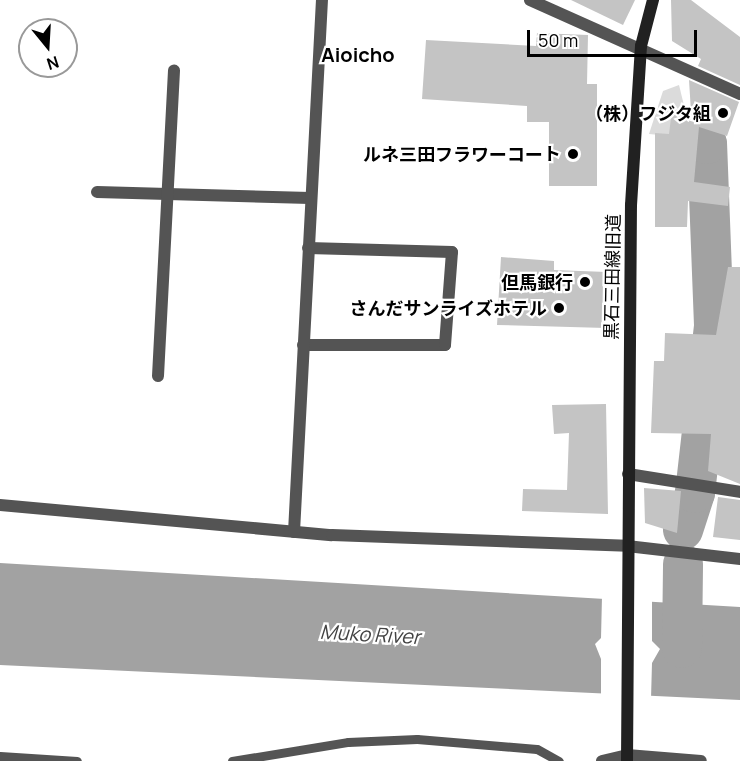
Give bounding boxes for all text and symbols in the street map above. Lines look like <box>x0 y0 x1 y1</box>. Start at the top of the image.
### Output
north arrow <box>18 18 78 78</box>
scale bar <box>530 18 700 56</box>
text: 50 m <box>538 28 578 52</box>
district label: Aioicho <box>321 42 395 66</box>
text: N <box>44 51 62 75</box>
place label: （株）フジタ組 <box>585 102 711 124</box>
marker: （株）フジタ組 <box>716 106 730 120</box>
place label: ルネ三田フラワーコート <box>363 143 561 165</box>
marker: ルネ三田フラワーコート <box>566 147 580 161</box>
street label: 黒石三田線旧道 <box>600 214 624 340</box>
place label: 但馬銀行 <box>501 271 573 293</box>
marker: 但馬銀行 <box>578 275 592 289</box>
place label: さんだサンライズホテル <box>349 297 547 319</box>
marker: さんだサンライズホテル <box>552 301 566 315</box>
water label: Muko River <box>319 619 421 649</box>

